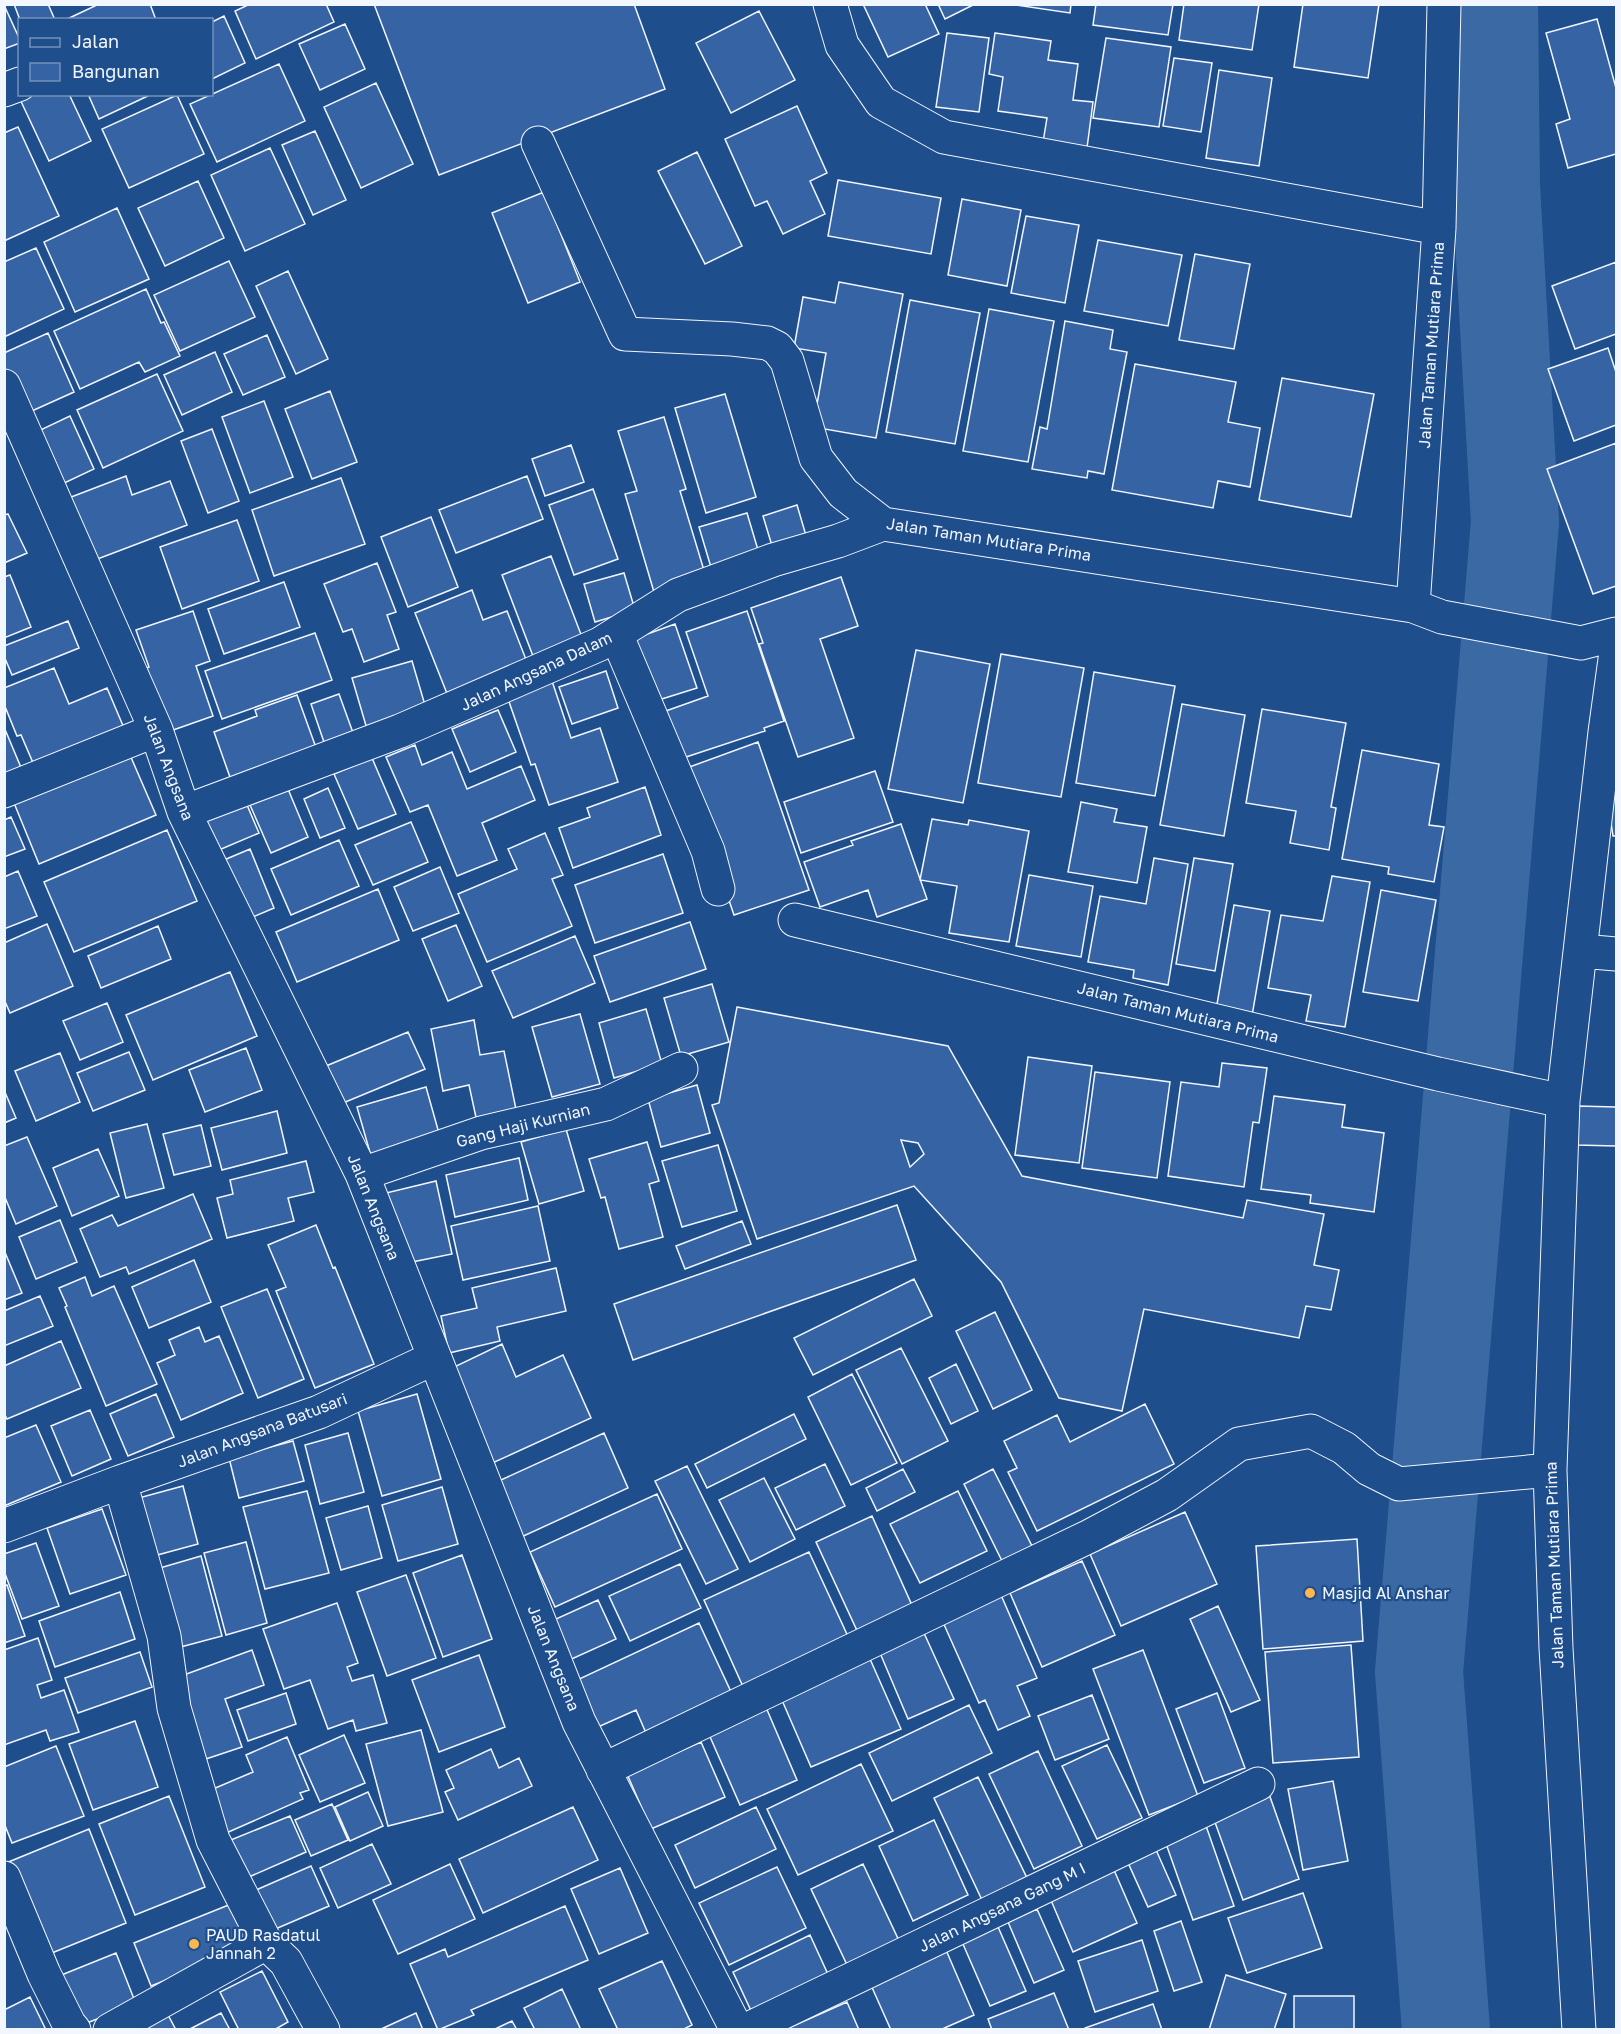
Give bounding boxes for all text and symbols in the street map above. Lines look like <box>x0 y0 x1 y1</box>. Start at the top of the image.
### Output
legend <box>18 18 213 96</box>
text: Jalan <box>72 30 119 52</box>
text: Bangunan <box>72 60 160 82</box>
street label: Jalan Taman Mutiara Prima <box>1414 241 1448 449</box>
street label: Jalan Taman Mutiara Prima <box>885 513 1093 565</box>
street label: Jalan Angsana Dalam <box>457 627 615 715</box>
street label: Jalan Angsana <box>139 711 199 823</box>
street label: Jalan Taman Mutiara Prima <box>1075 977 1281 1047</box>
street label: Gang Haji Kurnian <box>454 1099 592 1151</box>
street label: Jalan Angsana <box>344 1151 404 1263</box>
street label: Jalan Angsana Batusari <box>174 1388 350 1472</box>
street label: Jalan Taman Mutiara Prima <box>1540 1461 1568 1669</box>
place label: Masjid Al Anshar <box>1322 1583 1449 1603</box>
marker: Masjid Al Anshar <box>1303 1586 1317 1600</box>
street label: Jalan Angsana <box>524 1602 584 1714</box>
street label: Jalan Angsana Gang M I <box>915 1858 1089 1956</box>
place label: PAUD Rasdatul Jannah 2 <box>206 1925 320 1963</box>
marker: PAUD Rasdatul Jannah 2 <box>187 1937 201 1951</box>

